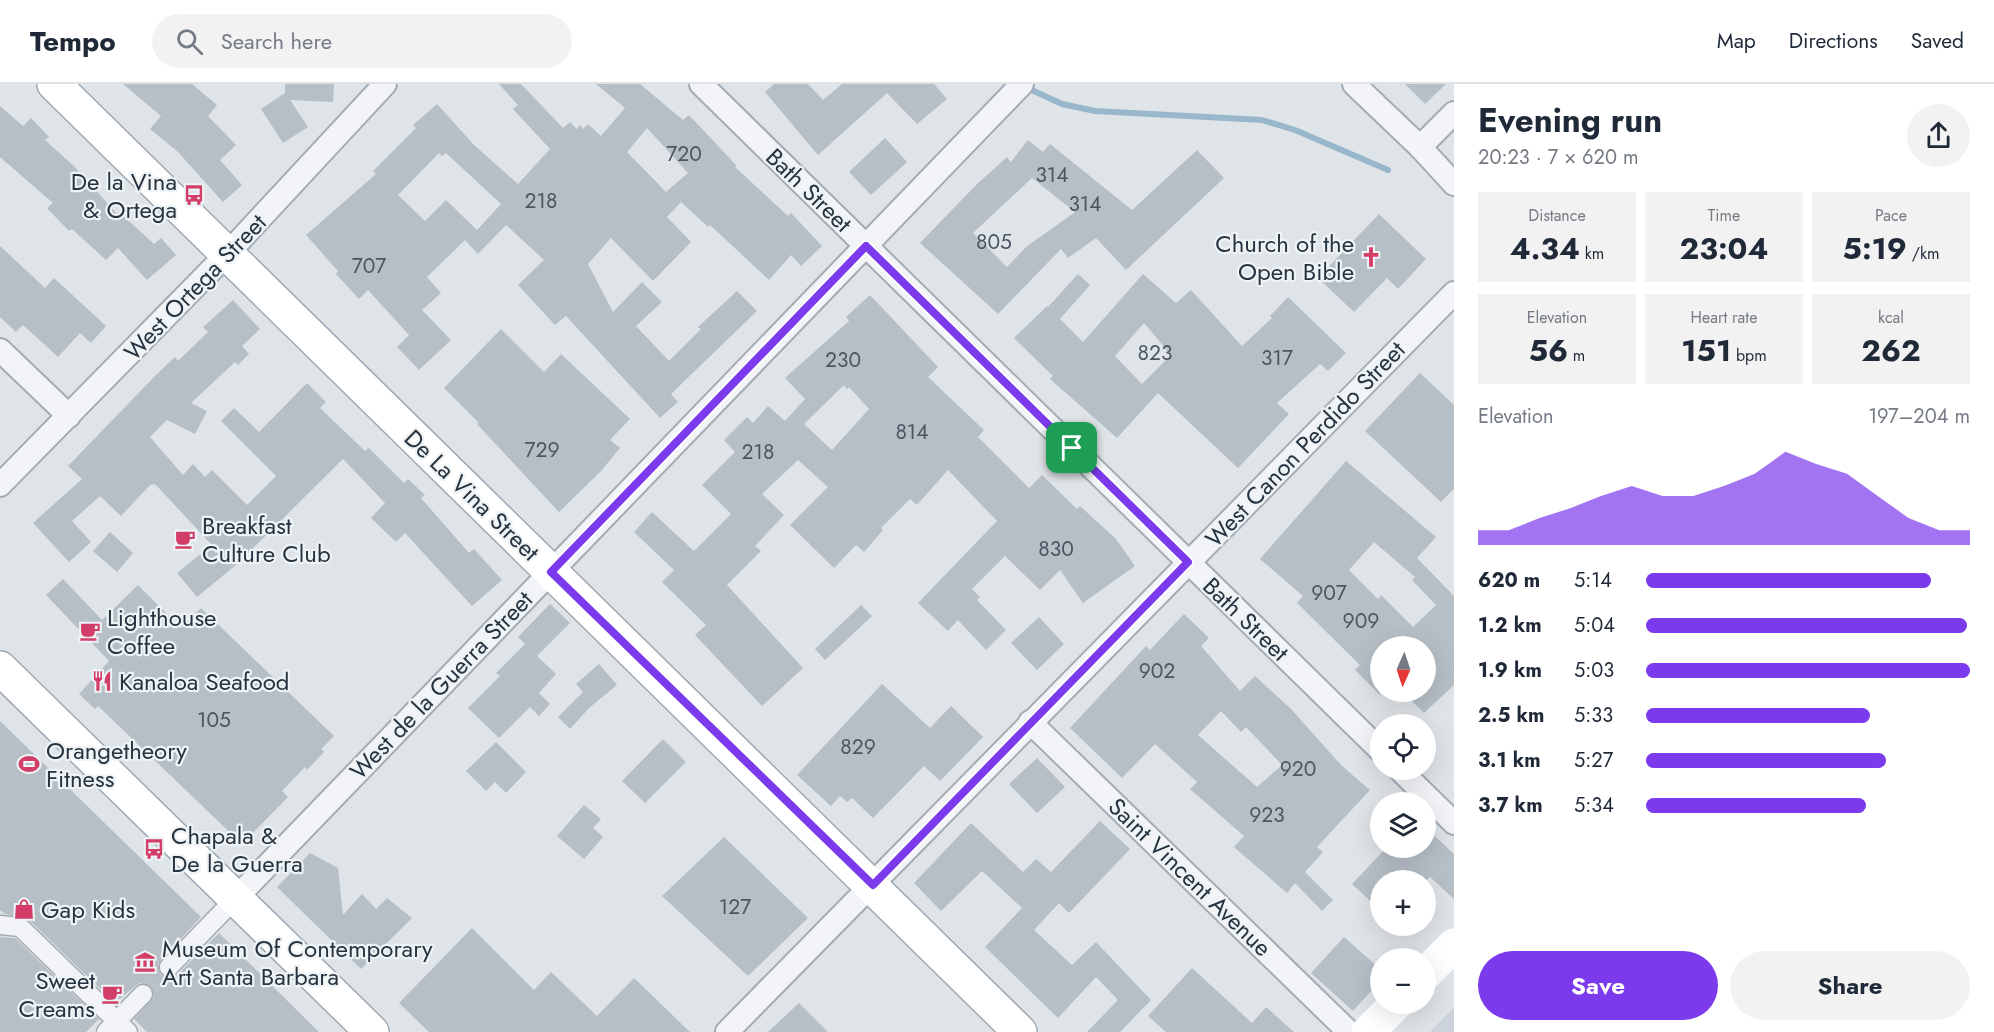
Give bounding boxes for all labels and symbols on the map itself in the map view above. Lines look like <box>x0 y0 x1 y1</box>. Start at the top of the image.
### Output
house number: 720 <box>666 139 702 169</box>
street label: Bath Street <box>758 140 860 240</box>
house number: 314 <box>1035 160 1069 190</box>
place label: De la Vina & Ortega <box>71 164 177 227</box>
bus stop icon: De la Vina & Ortega <box>182 183 206 207</box>
house number: 218 <box>525 186 557 216</box>
house number: 314 <box>1068 189 1102 219</box>
street label: West Ortega Street <box>116 206 274 368</box>
place label: Church of the Open Bible <box>1215 226 1354 289</box>
house number: 805 <box>976 227 1012 257</box>
church icon: Church of the Open Bible <box>1359 245 1383 269</box>
house number: 707 <box>352 251 386 281</box>
street label: West Canon Perdido Street <box>1197 333 1413 555</box>
house number: 823 <box>1138 338 1172 368</box>
house number: 317 <box>1261 343 1293 373</box>
house number: 230 <box>825 345 861 375</box>
house number: 814 <box>895 417 929 447</box>
street label: De La Vina Street <box>396 421 548 569</box>
pin <box>1046 422 1097 473</box>
house number: 729 <box>524 435 560 465</box>
house number: 218 <box>742 437 774 467</box>
place label: Breakfast Culture Club <box>202 508 331 571</box>
cafe icon: Breakfast Culture Club <box>173 527 197 551</box>
house number: 830 <box>1038 534 1074 564</box>
street label: Bath Street <box>1195 569 1297 669</box>
house number: 907 <box>1311 578 1347 608</box>
street label: West de la Guerra Street <box>341 583 541 787</box>
place label: Lighthouse Coffee <box>107 600 216 663</box>
house number: 909 <box>1343 606 1379 636</box>
cafe icon: Lighthouse Coffee <box>78 619 102 643</box>
north arrow <box>1370 636 1436 702</box>
house number: 902 <box>1139 656 1175 686</box>
place label: Kanaloa Seafood <box>119 664 289 699</box>
restaurant icon: Kanaloa Seafood <box>90 669 114 693</box>
house number: 105 <box>197 705 231 735</box>
house number: 829 <box>840 732 876 762</box>
place label: Orangetheory Fitness <box>46 733 187 796</box>
sports icon: Orangetheory Fitness <box>17 752 41 776</box>
house number: 920 <box>1280 754 1316 784</box>
street label: Saint Vincent Avenue <box>1100 790 1280 964</box>
house number: 923 <box>1249 800 1285 830</box>
place label: Chapala & De la Guerra <box>171 818 303 881</box>
bus stop icon: Chapala & De la Guerra <box>142 837 166 861</box>
place label: Gap Kids <box>41 892 135 927</box>
house number: 127 <box>719 892 751 922</box>
shop icon: Gap Kids <box>12 897 36 921</box>
place label: Museum Of Contemporary Art Santa Barbara <box>162 931 433 994</box>
museum icon: Museum Of Contemporary Art Santa Barbara <box>133 950 157 974</box>
place label: Sweet Creams <box>18 963 95 1026</box>
cafe icon: Sweet Creams <box>100 982 124 1006</box>

